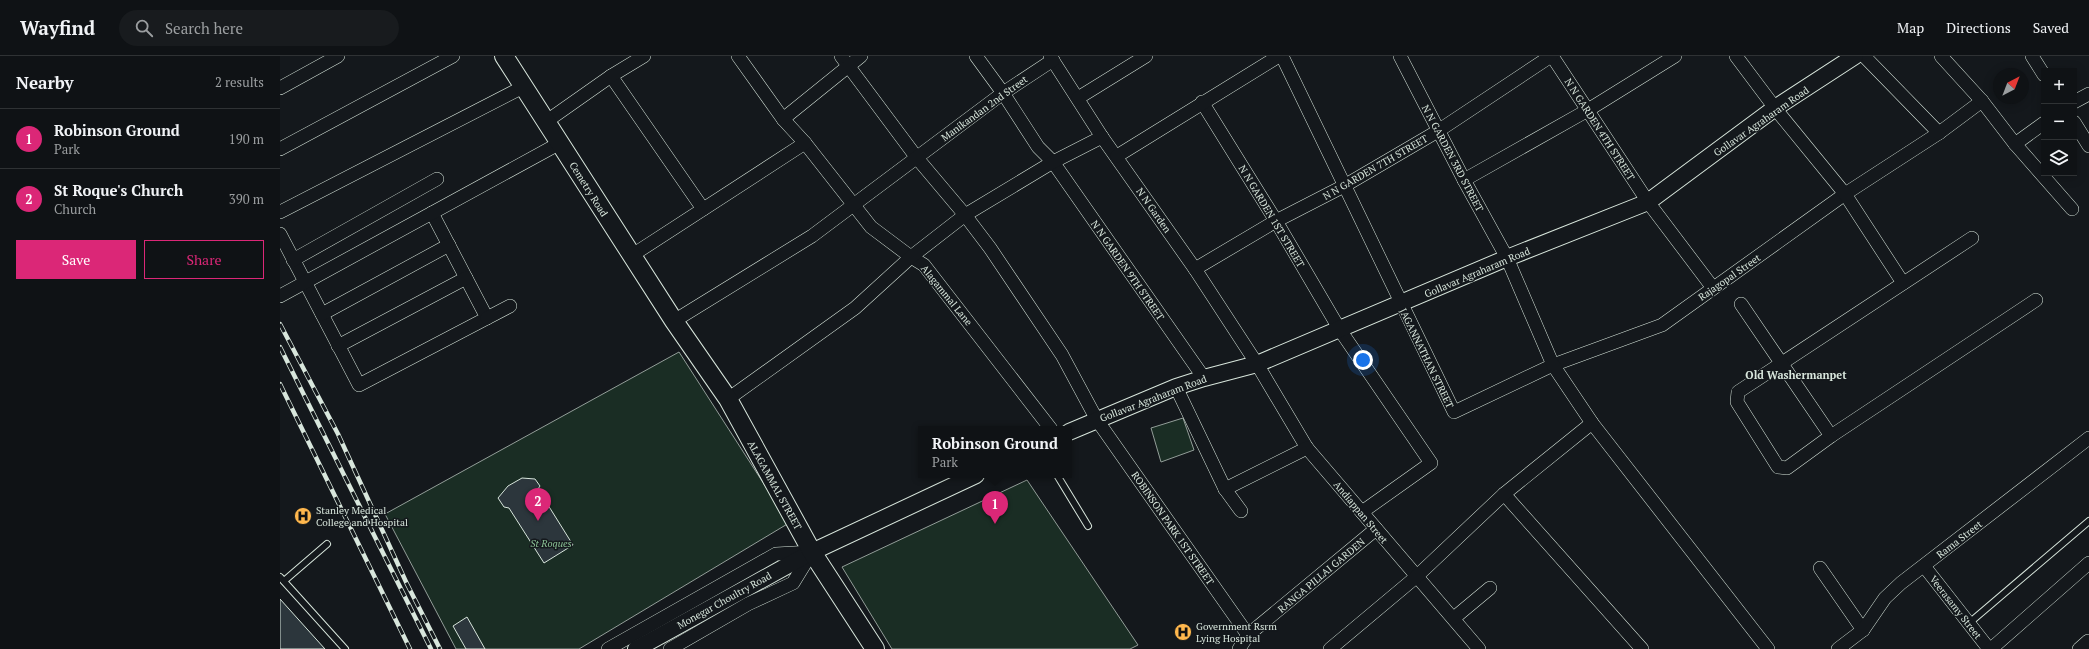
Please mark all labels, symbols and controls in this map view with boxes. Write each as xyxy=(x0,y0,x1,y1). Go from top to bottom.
search box xyxy=(119,10,399,46)
text: Wayfind xyxy=(20,15,95,40)
icon: search xyxy=(133,17,155,39)
text: Search here xyxy=(165,18,243,38)
text: Map xyxy=(1897,18,1924,37)
text: Directions xyxy=(1946,18,2011,37)
text: Saved xyxy=(2033,18,2069,37)
north arrow xyxy=(1993,68,2029,104)
map controls xyxy=(2041,68,2077,176)
button: + xyxy=(2041,68,2077,104)
text: Nearby xyxy=(16,71,74,94)
street label: Manikandan 2nd Street xyxy=(939,72,1030,144)
text: 2 results xyxy=(215,73,264,91)
street label: N N GARDEN 4TH STREET xyxy=(1562,76,1637,183)
street label: Gollavar Agraharam Road xyxy=(1711,83,1812,159)
street label: N N GARDEN 3RD STREET xyxy=(1419,103,1486,214)
button: − xyxy=(2041,104,2077,140)
text: Robinson Ground xyxy=(54,120,180,140)
text: 1 xyxy=(25,130,33,148)
text: 190 m xyxy=(229,130,264,148)
street label: N N GARDEN 7TH STREET xyxy=(1320,132,1430,203)
text: Park xyxy=(54,140,80,158)
button: layers xyxy=(2041,140,2077,176)
street label: Cemetry Road xyxy=(567,159,611,220)
street label: N N GARDEN 1ST STREET xyxy=(1236,163,1307,270)
text: St Roque's Church xyxy=(54,180,183,200)
street label: N N Garden xyxy=(1133,185,1174,235)
text: 2 xyxy=(25,190,33,208)
text: 390 m xyxy=(229,190,264,208)
text: Church xyxy=(54,200,96,218)
street label: N N GARDEN 9TH STREET xyxy=(1088,218,1167,323)
button: Save xyxy=(16,240,136,279)
button: Share xyxy=(144,240,264,279)
street label: Gollavar Agraharam Road xyxy=(1422,244,1532,301)
street label: Rajagopal Street xyxy=(1696,251,1763,304)
street label: Alagammal Lane xyxy=(918,262,975,328)
street label: JAGANNATHAN STREET xyxy=(1397,306,1456,410)
your location xyxy=(1353,350,1373,370)
district label: Old Washermanpet xyxy=(1745,368,1847,382)
street label: Gollavar Agraharam Road xyxy=(1098,372,1209,425)
popup xyxy=(918,426,1072,478)
text: Robinson Ground xyxy=(932,433,1058,453)
street label: ALAGAMMAL STREET xyxy=(745,438,805,532)
text: Park xyxy=(932,453,958,471)
street label: ROBINSON PARK 1ST STREET xyxy=(1128,469,1217,587)
street label: Andiappan Street xyxy=(1331,478,1391,547)
pin: 2 xyxy=(525,488,551,521)
pin: 1 xyxy=(982,491,1008,524)
place label: Stanley Medical College and Hospital xyxy=(316,504,408,529)
hospital icon: Stanley Medical College and Hospital xyxy=(293,506,313,526)
street label: Rama Street xyxy=(1934,517,1985,561)
street label: RANGA PILLAI GARDEN xyxy=(1275,535,1368,616)
park label: St Roques xyxy=(530,537,572,550)
street label: Monegar Choultry Road xyxy=(675,569,774,632)
street label: Veerasamy Street xyxy=(1927,573,1985,642)
place label: Government Rsrm Lying Hospital xyxy=(1196,620,1277,645)
hospital icon: Government Rsrm Lying Hospital xyxy=(1173,622,1193,642)

